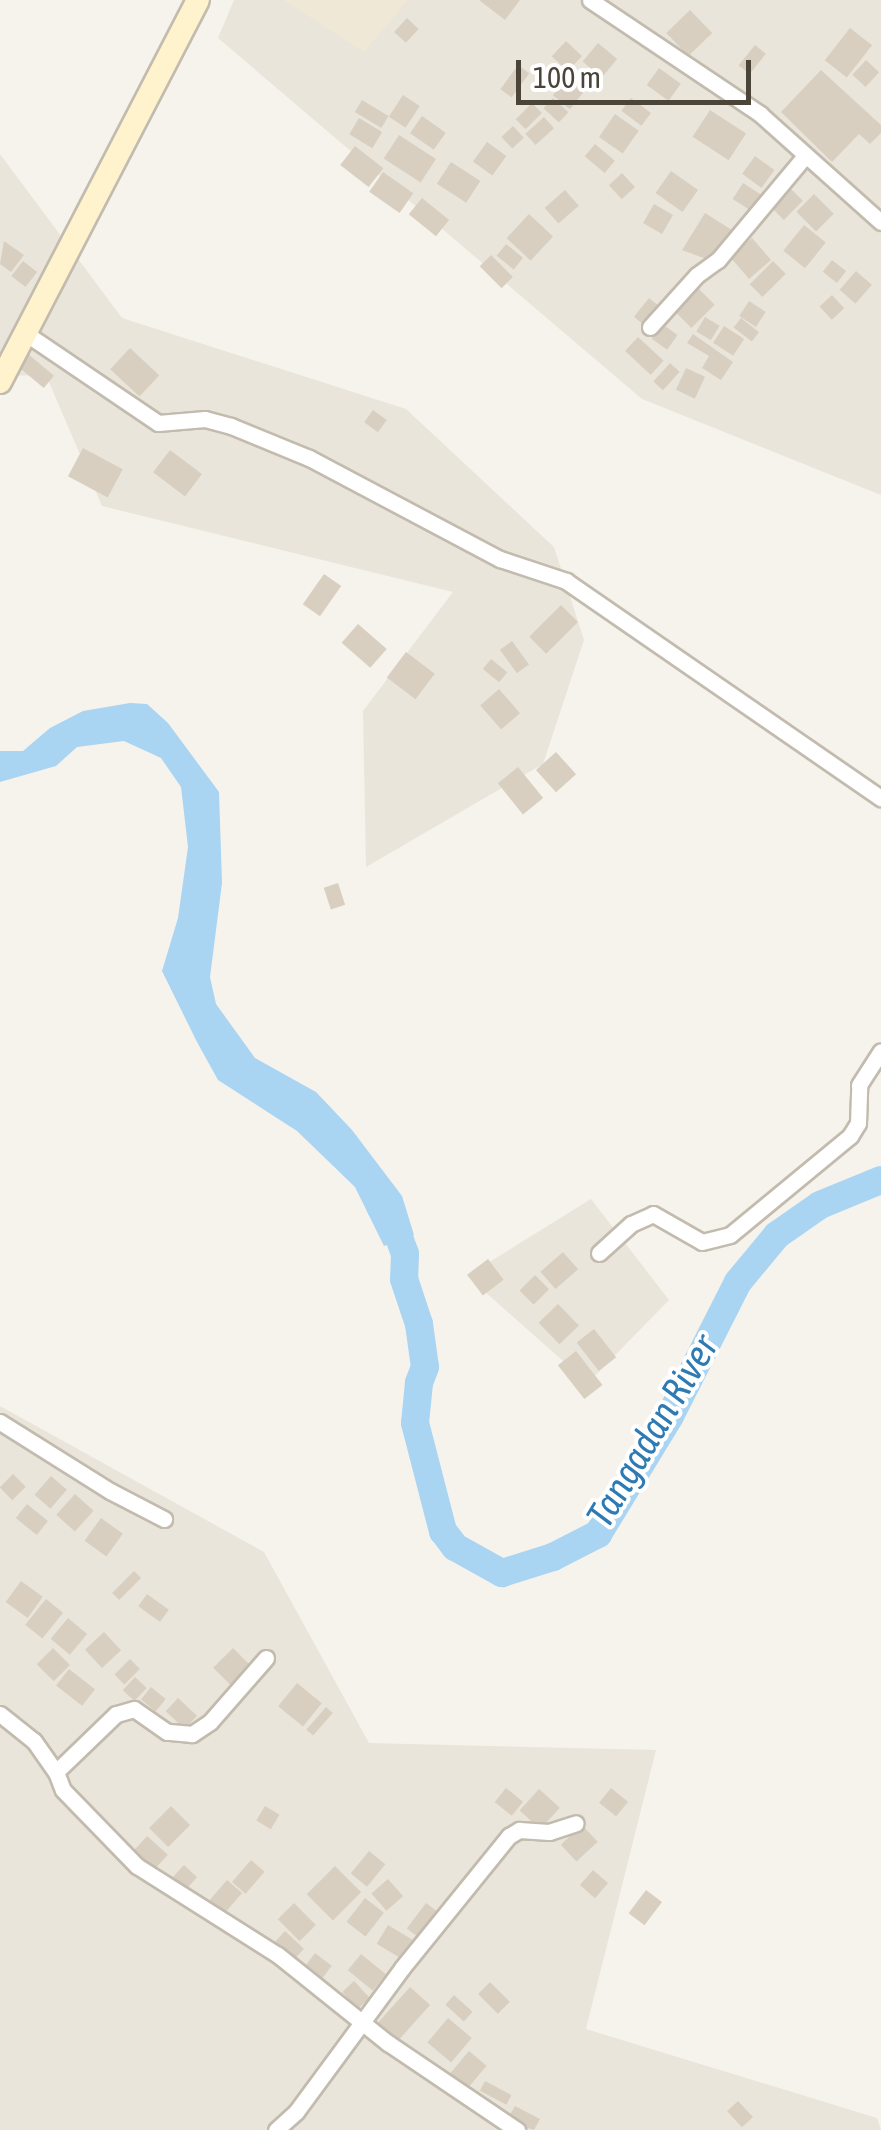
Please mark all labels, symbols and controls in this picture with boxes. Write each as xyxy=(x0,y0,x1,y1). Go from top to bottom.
scale bar xyxy=(521,40,756,102)
text: 100 m xyxy=(533,60,601,94)
water label: Tangadan River xyxy=(577,1327,727,1535)

